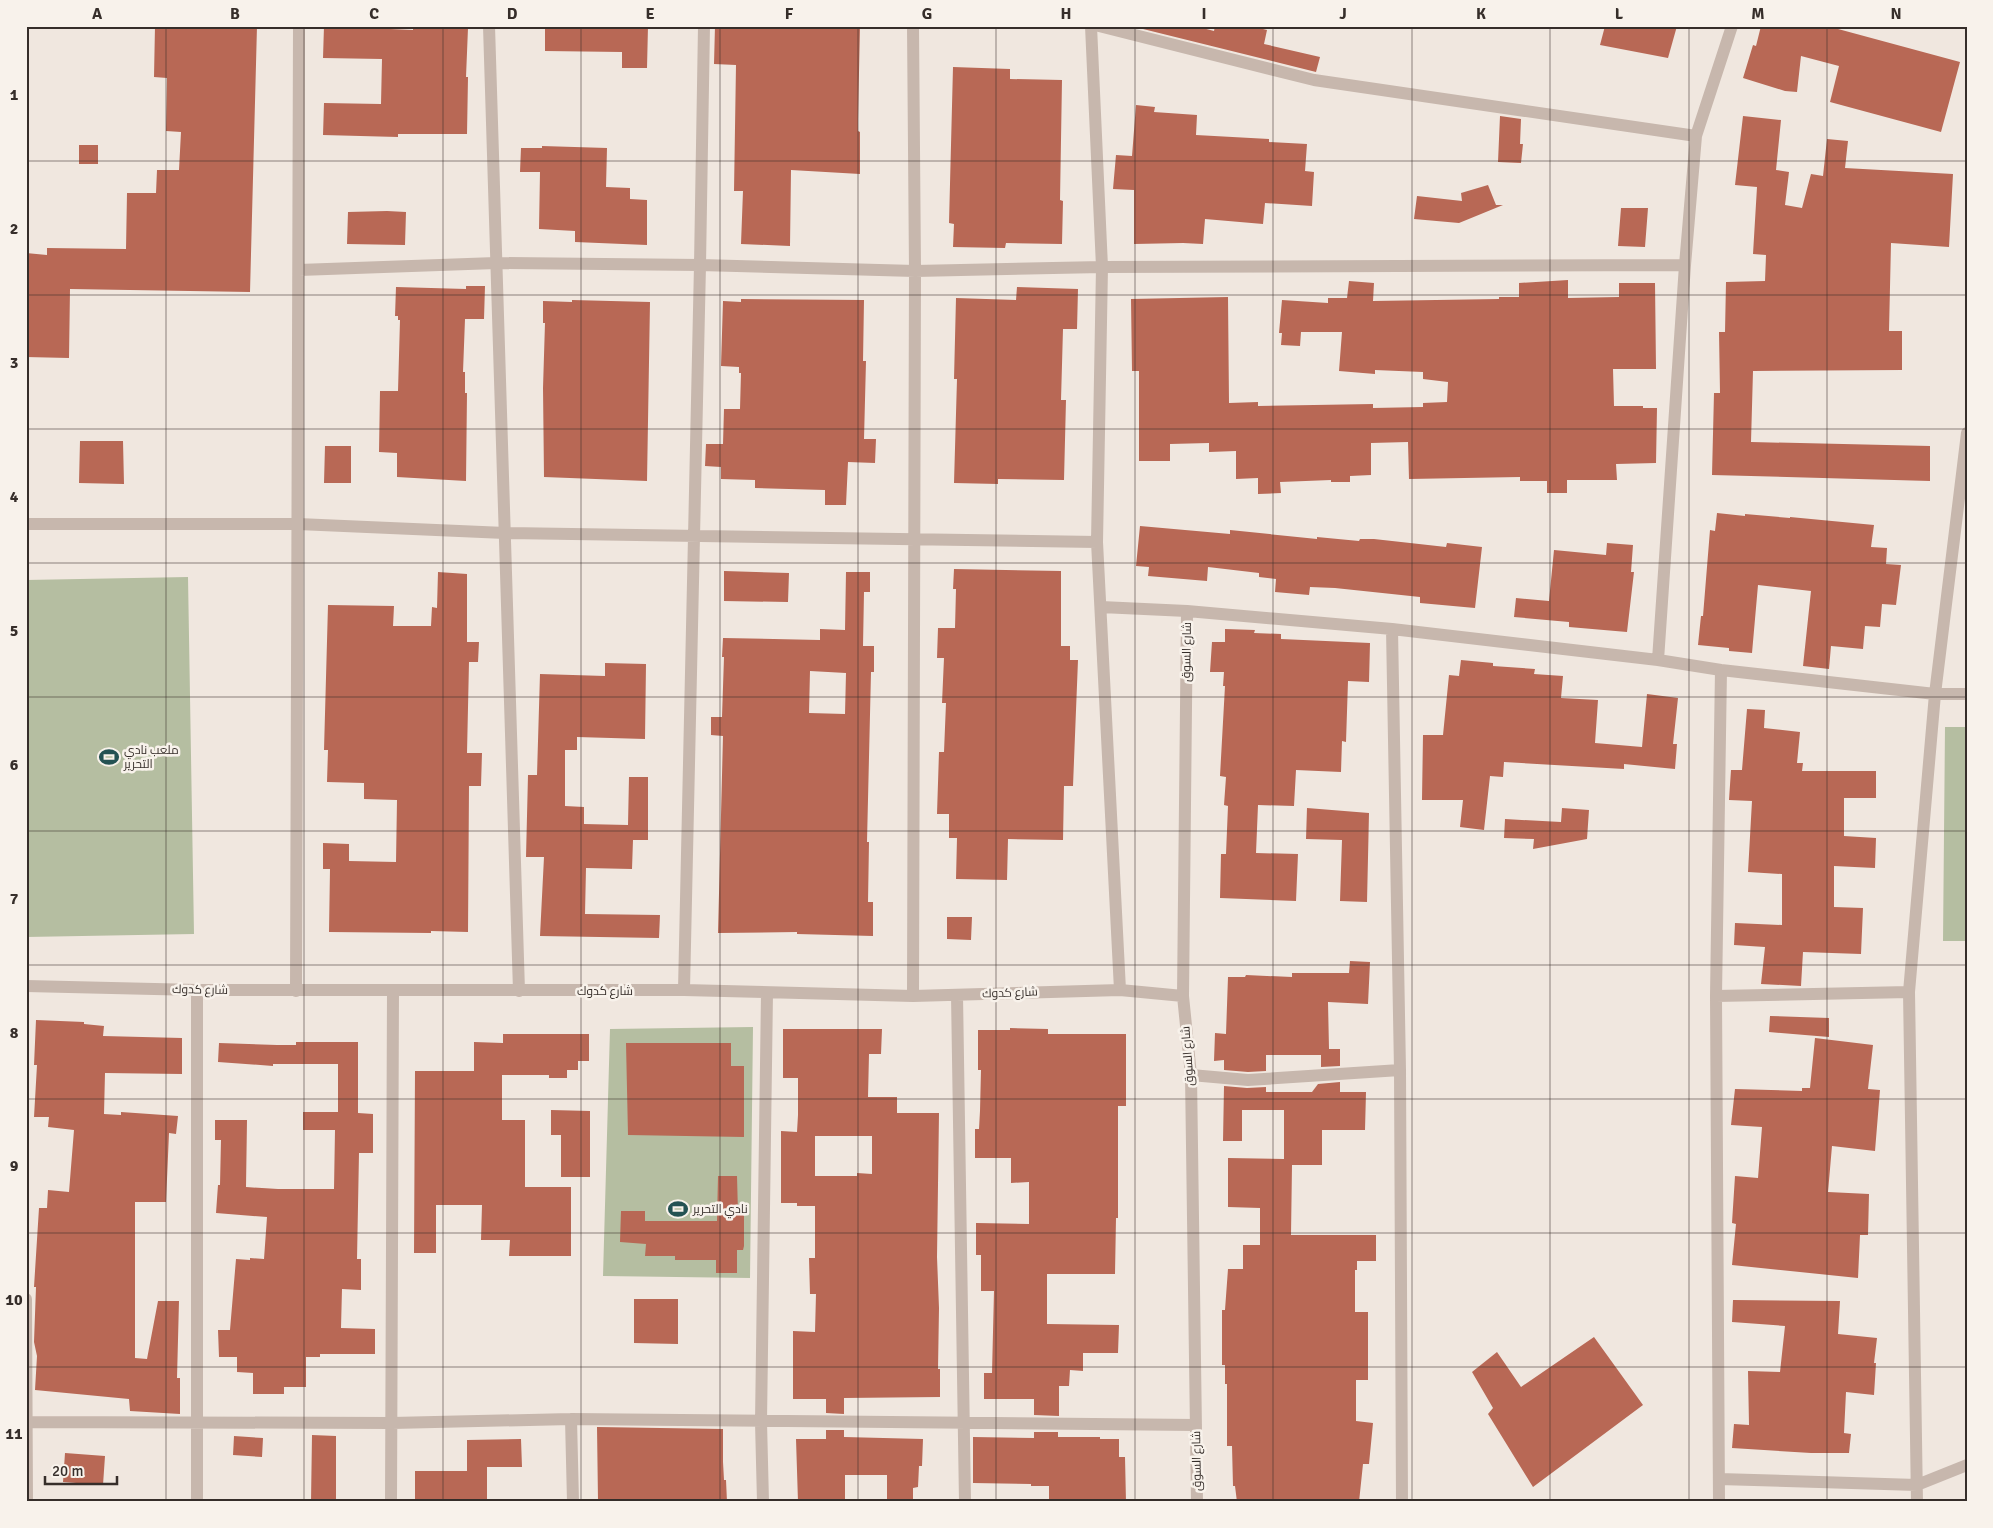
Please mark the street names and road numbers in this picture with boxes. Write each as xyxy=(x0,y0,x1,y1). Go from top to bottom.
street label: شارع السوق xyxy=(1179,622,1195,682)
street label: شارع كدوك xyxy=(172,982,228,998)
street label: شارع كدوك xyxy=(577,984,633,999)
street label: شارع كدوك xyxy=(982,985,1038,1001)
street label: شارع السوق xyxy=(1178,1025,1198,1086)
street label: شارع السوق xyxy=(1189,1431,1205,1491)

